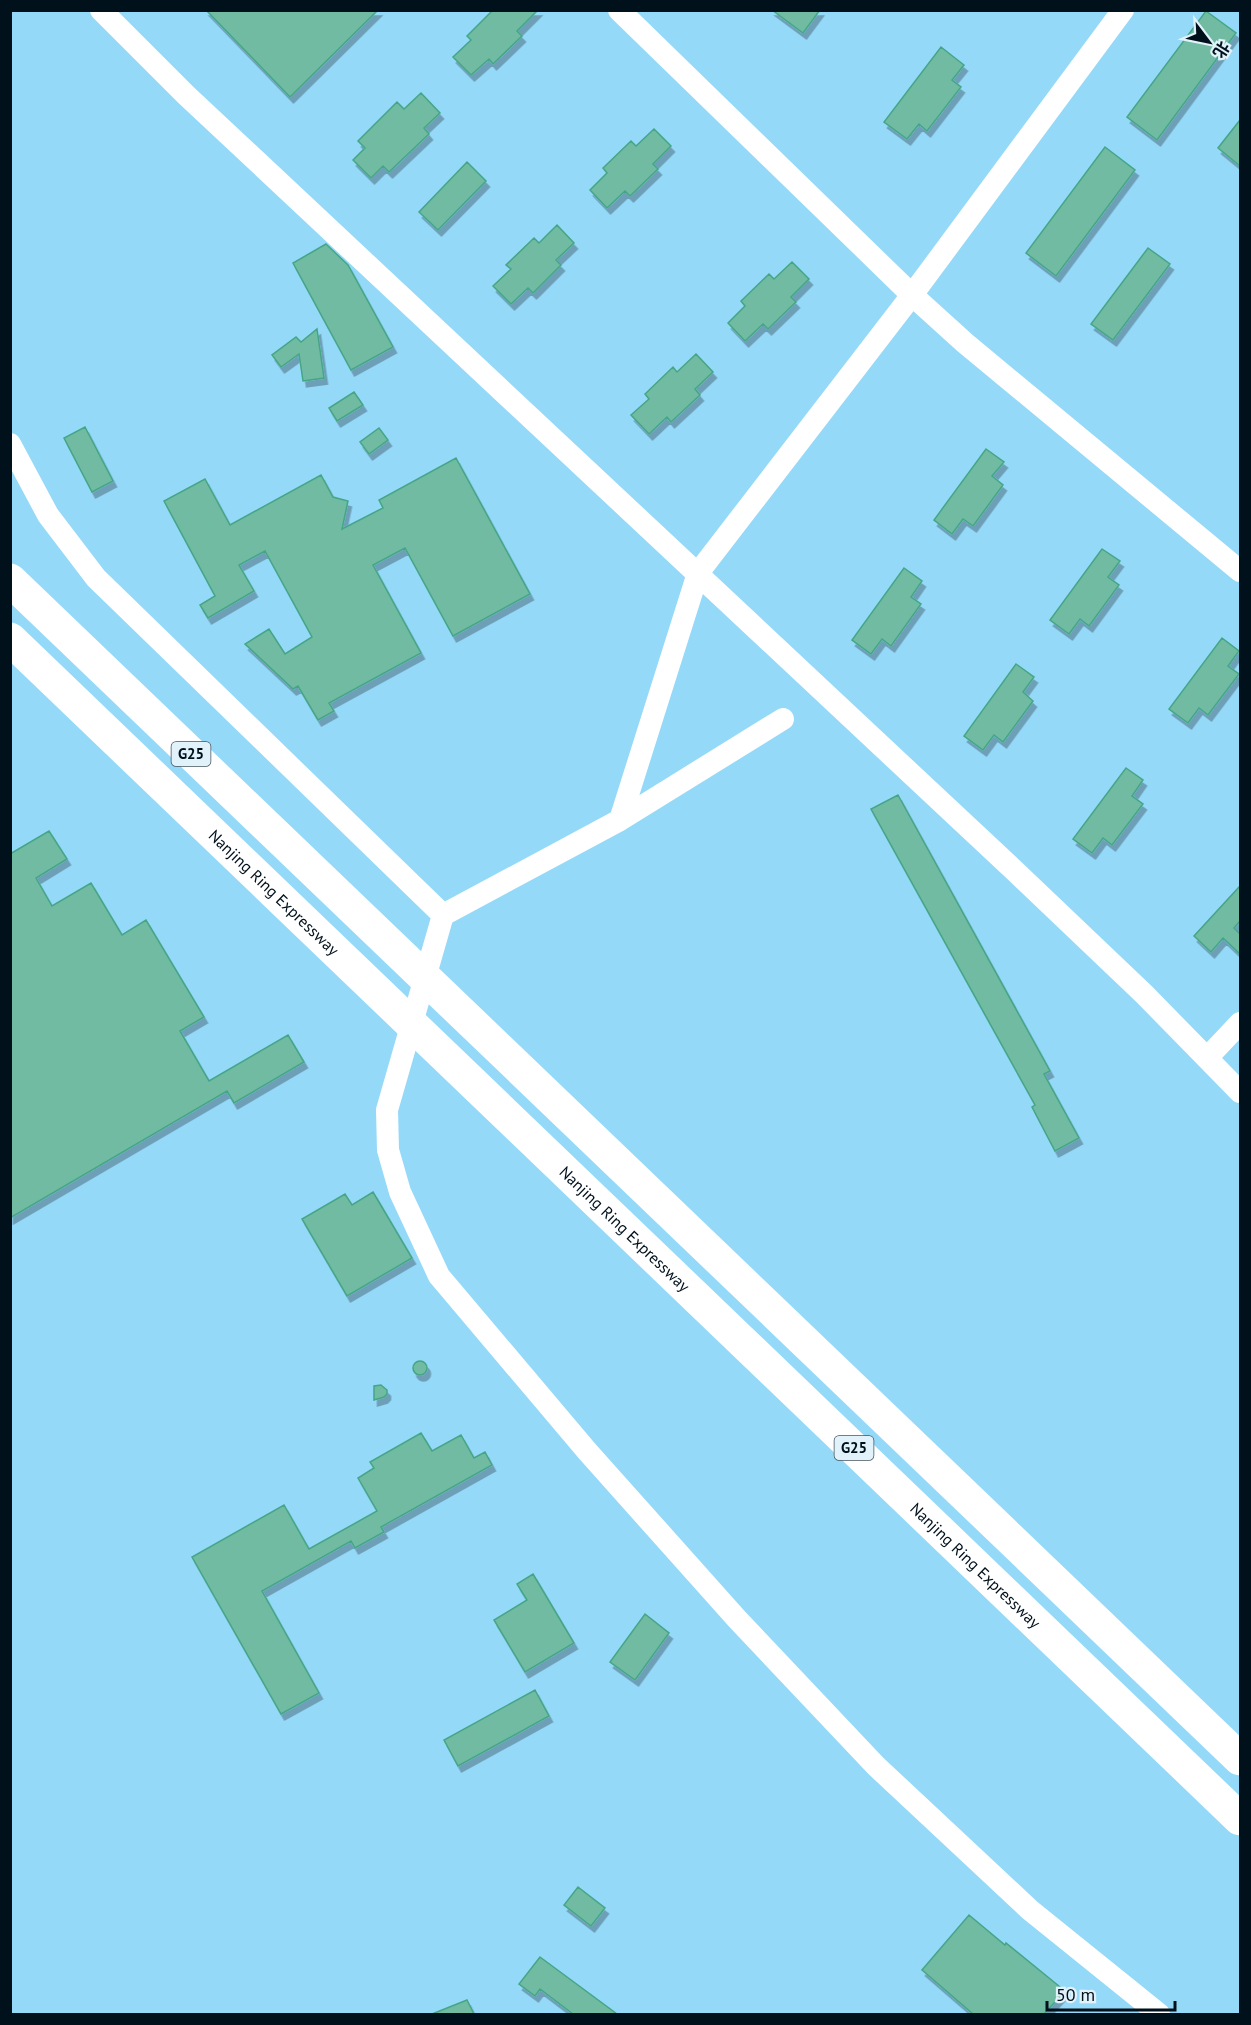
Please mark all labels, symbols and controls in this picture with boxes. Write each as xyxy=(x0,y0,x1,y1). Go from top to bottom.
north arrow xyxy=(1179,12,1239,72)
text: 北 xyxy=(1209,38,1234,62)
road number: G25 xyxy=(172,742,210,766)
street label: Nanjing Ring Expressway xyxy=(205,825,344,960)
street label: Nanjing Ring Expressway xyxy=(556,1162,695,1296)
road number: G25 xyxy=(834,1436,874,1460)
street label: Nanjing Ring Expressway xyxy=(906,1498,1045,1633)
scale bar xyxy=(1047,1974,1174,2012)
text: 50 m xyxy=(1056,1983,1095,2006)

